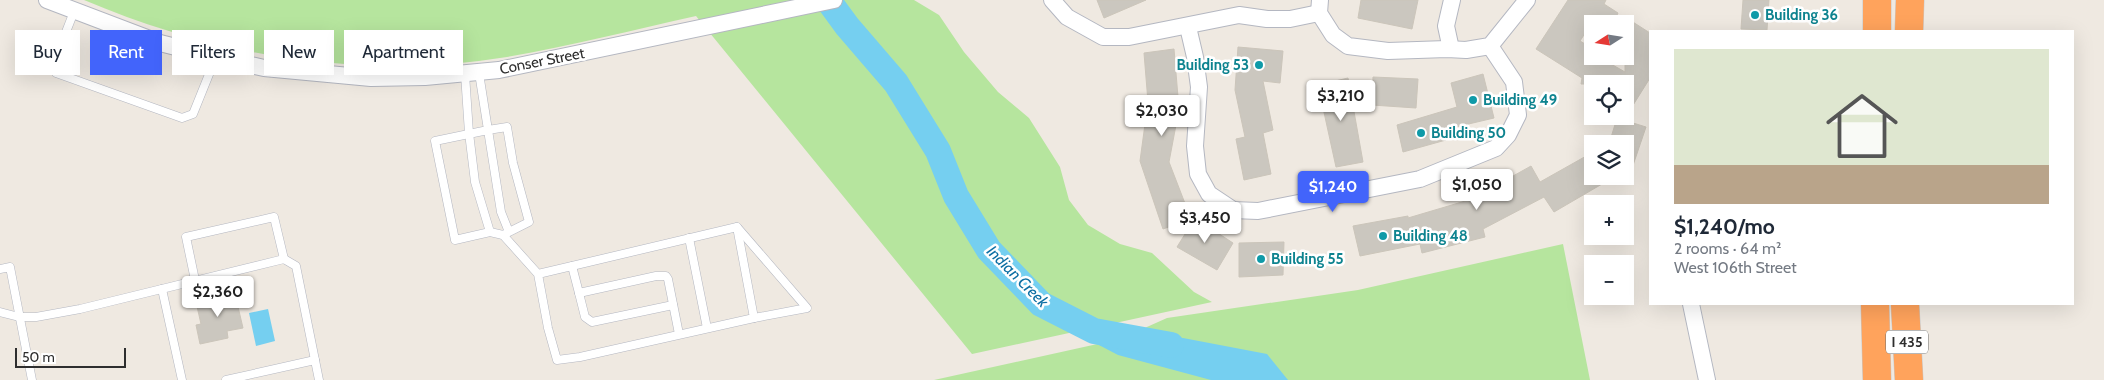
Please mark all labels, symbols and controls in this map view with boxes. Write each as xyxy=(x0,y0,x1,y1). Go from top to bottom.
place label: Building 36 xyxy=(1765,6,1838,24)
marker: Building 36 xyxy=(1749,9,1761,21)
north arrow xyxy=(1584,15,1634,65)
map controls xyxy=(1584,15,1634,305)
chip: Buy xyxy=(15,30,80,75)
chip: Rent xyxy=(90,30,162,75)
chip: Filters xyxy=(172,30,254,75)
chip: New xyxy=(264,30,334,75)
chip: Apartment xyxy=(344,30,463,75)
street label: Conser Street xyxy=(498,44,586,78)
place label: Building 53 xyxy=(1176,56,1249,74)
marker: Building 53 xyxy=(1253,59,1265,71)
button: locate xyxy=(1584,75,1634,125)
pin: $3,210 xyxy=(1300,80,1382,122)
icon: home xyxy=(1817,81,1907,171)
text: $3,210 xyxy=(1317,86,1365,105)
place label: Building 49 xyxy=(1483,91,1557,109)
pin: $2,030 xyxy=(1121,94,1203,137)
marker: Building 49 xyxy=(1467,94,1479,106)
text: $2,030 xyxy=(1136,101,1188,120)
place label: Building 50 xyxy=(1431,124,1506,142)
marker: Building 50 xyxy=(1415,127,1427,139)
button: layers xyxy=(1584,135,1634,185)
pin: $1,050 xyxy=(1436,168,1518,211)
pin: $1,240 xyxy=(1292,170,1374,213)
text: $1,050 xyxy=(1452,175,1502,194)
text: $1,240 xyxy=(1309,177,1357,196)
button: + xyxy=(1584,195,1634,245)
pin: $3,450 xyxy=(1164,202,1246,244)
text: $3,450 xyxy=(1179,208,1231,227)
text: $1,240/mo xyxy=(1674,214,1775,239)
place label: Building 48 xyxy=(1393,227,1468,245)
marker: Building 48 xyxy=(1377,230,1389,242)
text: 2 rooms · 64 m² xyxy=(1674,239,1781,258)
water label: Indian Creek xyxy=(983,242,1053,312)
place label: Building 55 xyxy=(1271,250,1344,268)
marker: Building 55 xyxy=(1255,253,1267,265)
button: − xyxy=(1584,255,1634,305)
text: West 106th Street xyxy=(1674,258,1797,277)
pin: $2,360 xyxy=(177,276,259,318)
text: $2,360 xyxy=(193,282,243,301)
road number: I 435 xyxy=(1886,331,1928,354)
scale bar xyxy=(15,345,126,368)
text: 50 m xyxy=(22,348,55,366)

